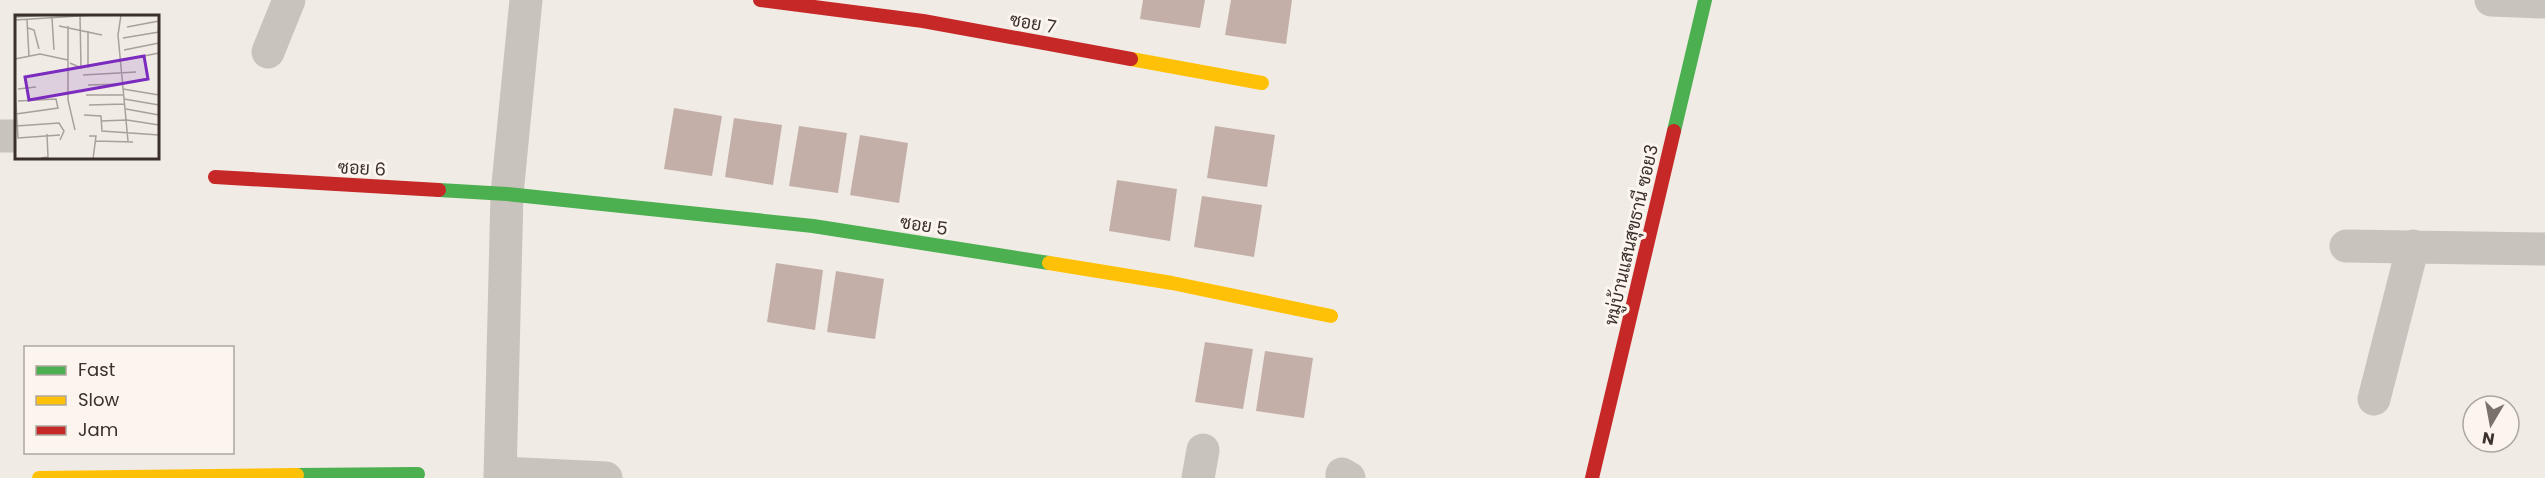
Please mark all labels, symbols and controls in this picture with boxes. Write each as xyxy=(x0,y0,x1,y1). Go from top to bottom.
street label: ซอย 7 xyxy=(1008,7,1058,39)
inset map xyxy=(15,15,159,159)
street label: หมู่บ้านแสนสุขธานี ซอย3 xyxy=(1598,142,1665,328)
street label: ซอย 6 xyxy=(337,154,387,182)
street label: ซอย 5 xyxy=(898,209,950,241)
legend xyxy=(24,346,234,454)
text: Fast xyxy=(78,357,115,382)
text: Slow xyxy=(78,387,120,412)
north arrow xyxy=(2461,394,2521,454)
text: Jam xyxy=(78,417,118,442)
text: N xyxy=(2481,426,2496,451)

